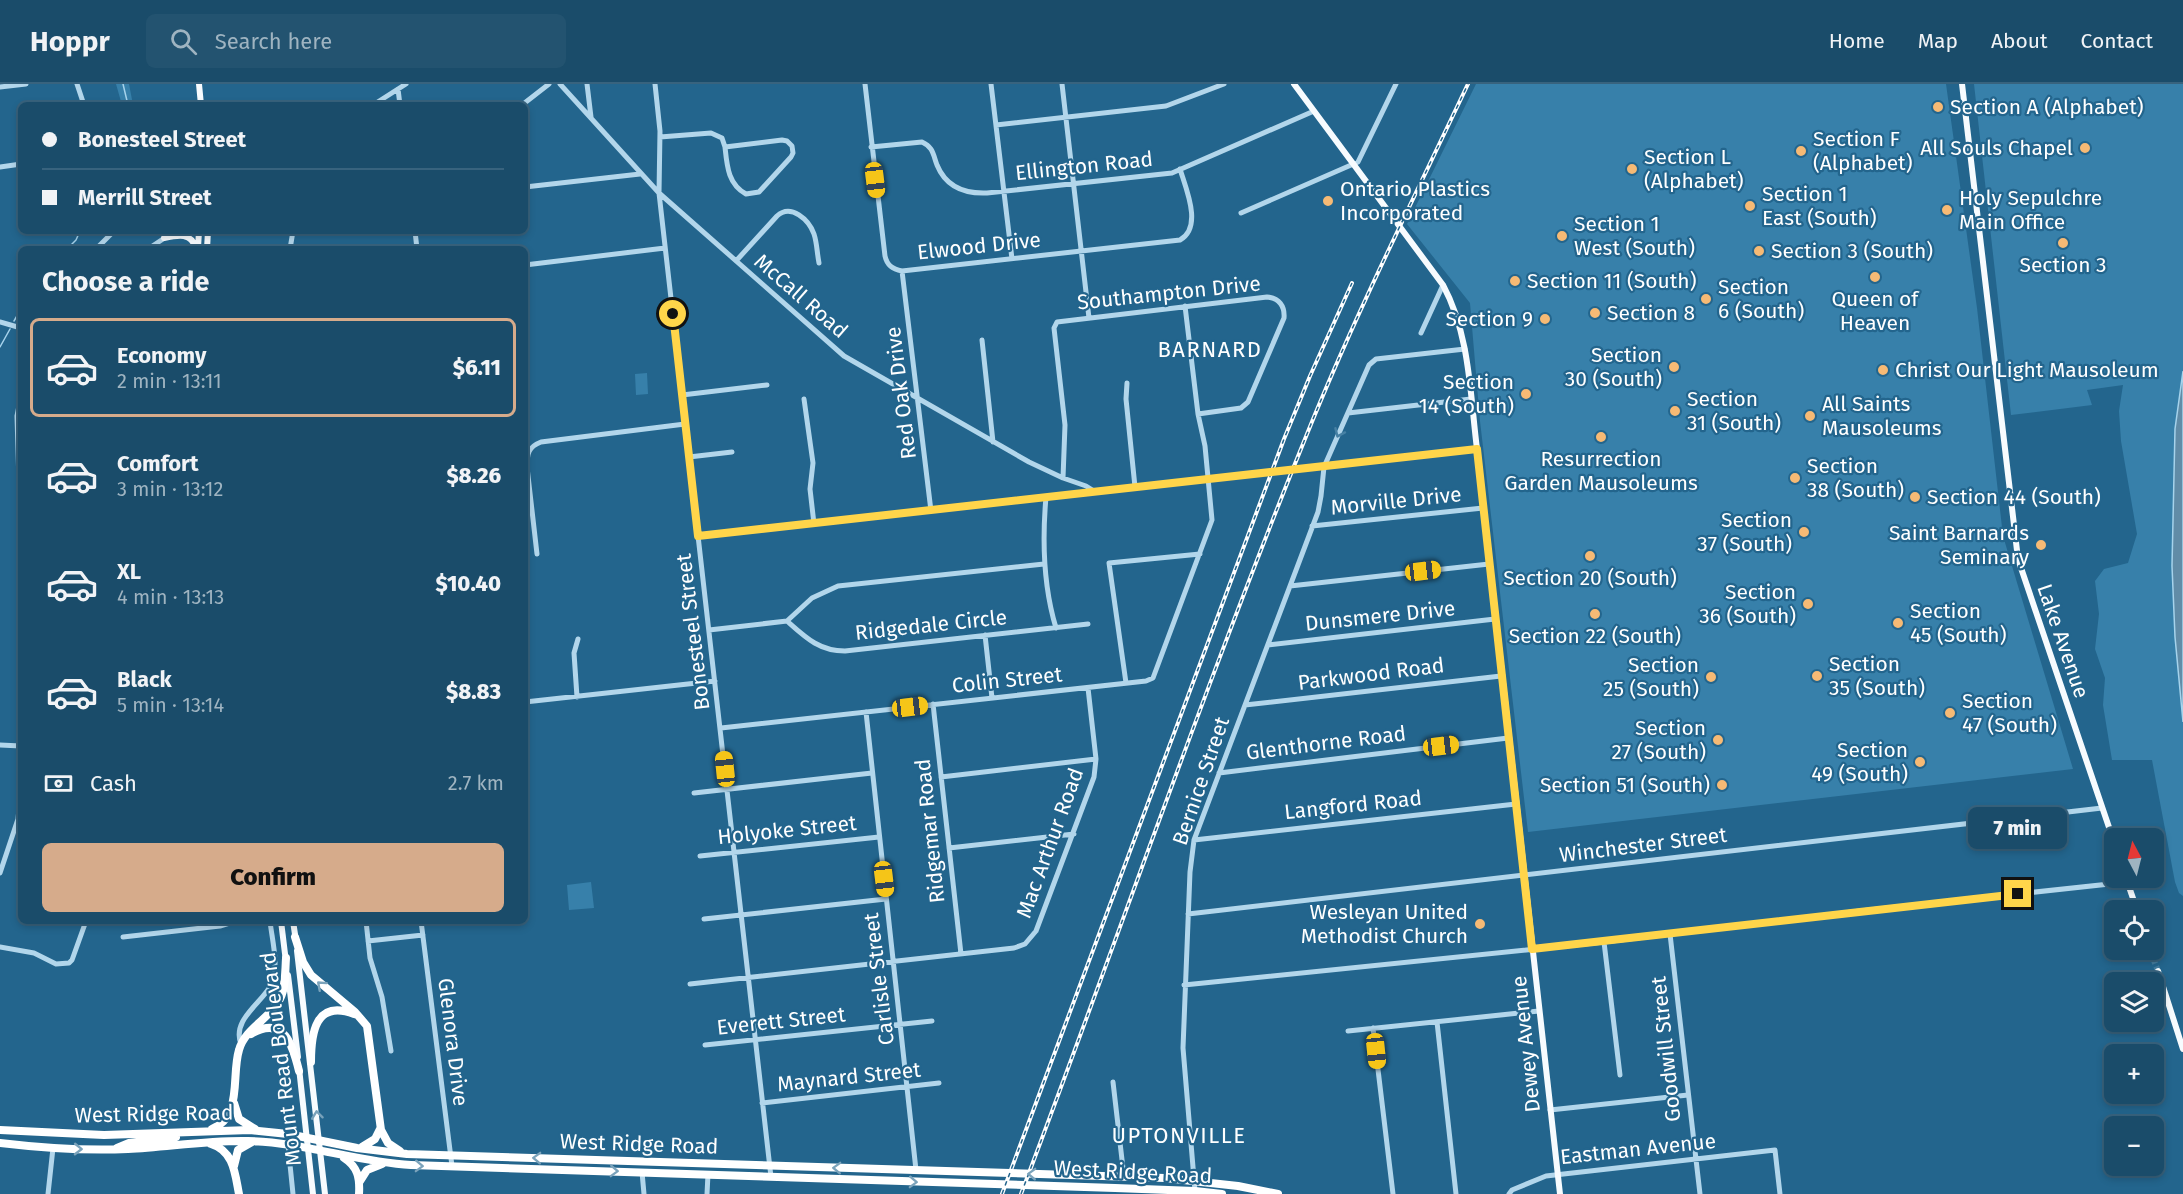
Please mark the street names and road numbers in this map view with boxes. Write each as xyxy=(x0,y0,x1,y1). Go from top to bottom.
street label: Ellington Road xyxy=(1014,146,1154,186)
street label: Elwood Drive xyxy=(916,227,1042,265)
street label: McCall Road xyxy=(749,248,853,344)
street label: Southampton Drive xyxy=(1076,270,1262,316)
street label: Red Oak Drive xyxy=(880,325,922,461)
street label: Morville Drive xyxy=(1329,481,1463,521)
street label: Bonesteel Street xyxy=(670,552,715,712)
street label: Lake Avenue xyxy=(2031,581,2095,701)
street label: Dunsmere Drive xyxy=(1304,595,1456,637)
street label: Ridgedale Circle xyxy=(854,604,1008,646)
street label: Parkwood Road xyxy=(1296,652,1446,696)
street label: Colin Street xyxy=(951,661,1064,699)
street label: Bernice Street xyxy=(1167,713,1235,849)
street label: Glenthorne Road xyxy=(1244,720,1408,766)
street label: Ridgemar Road xyxy=(910,758,950,904)
street label: Mac Arthur Road xyxy=(1011,764,1089,922)
street label: Langford Road xyxy=(1283,785,1423,825)
street label: Holyoke Street xyxy=(716,810,858,850)
street label: Winchester Street xyxy=(1558,822,1729,868)
street label: Carlisle Street xyxy=(858,911,900,1047)
street label: Mount Read Boulevard xyxy=(255,950,307,1168)
street label: Dewey Avenue xyxy=(1506,975,1546,1113)
street label: Goodwill Street xyxy=(1645,975,1687,1123)
street label: Glenora Drive xyxy=(432,976,474,1108)
street label: Everett Street xyxy=(715,1001,847,1041)
street label: Maynard Street xyxy=(776,1056,922,1097)
street label: West Ridge Road xyxy=(74,1100,234,1128)
street label: West Ridge Road xyxy=(559,1128,719,1160)
street label: Eastman Avenue xyxy=(1559,1128,1717,1170)
street label: West Ridge Road xyxy=(1053,1155,1213,1189)

